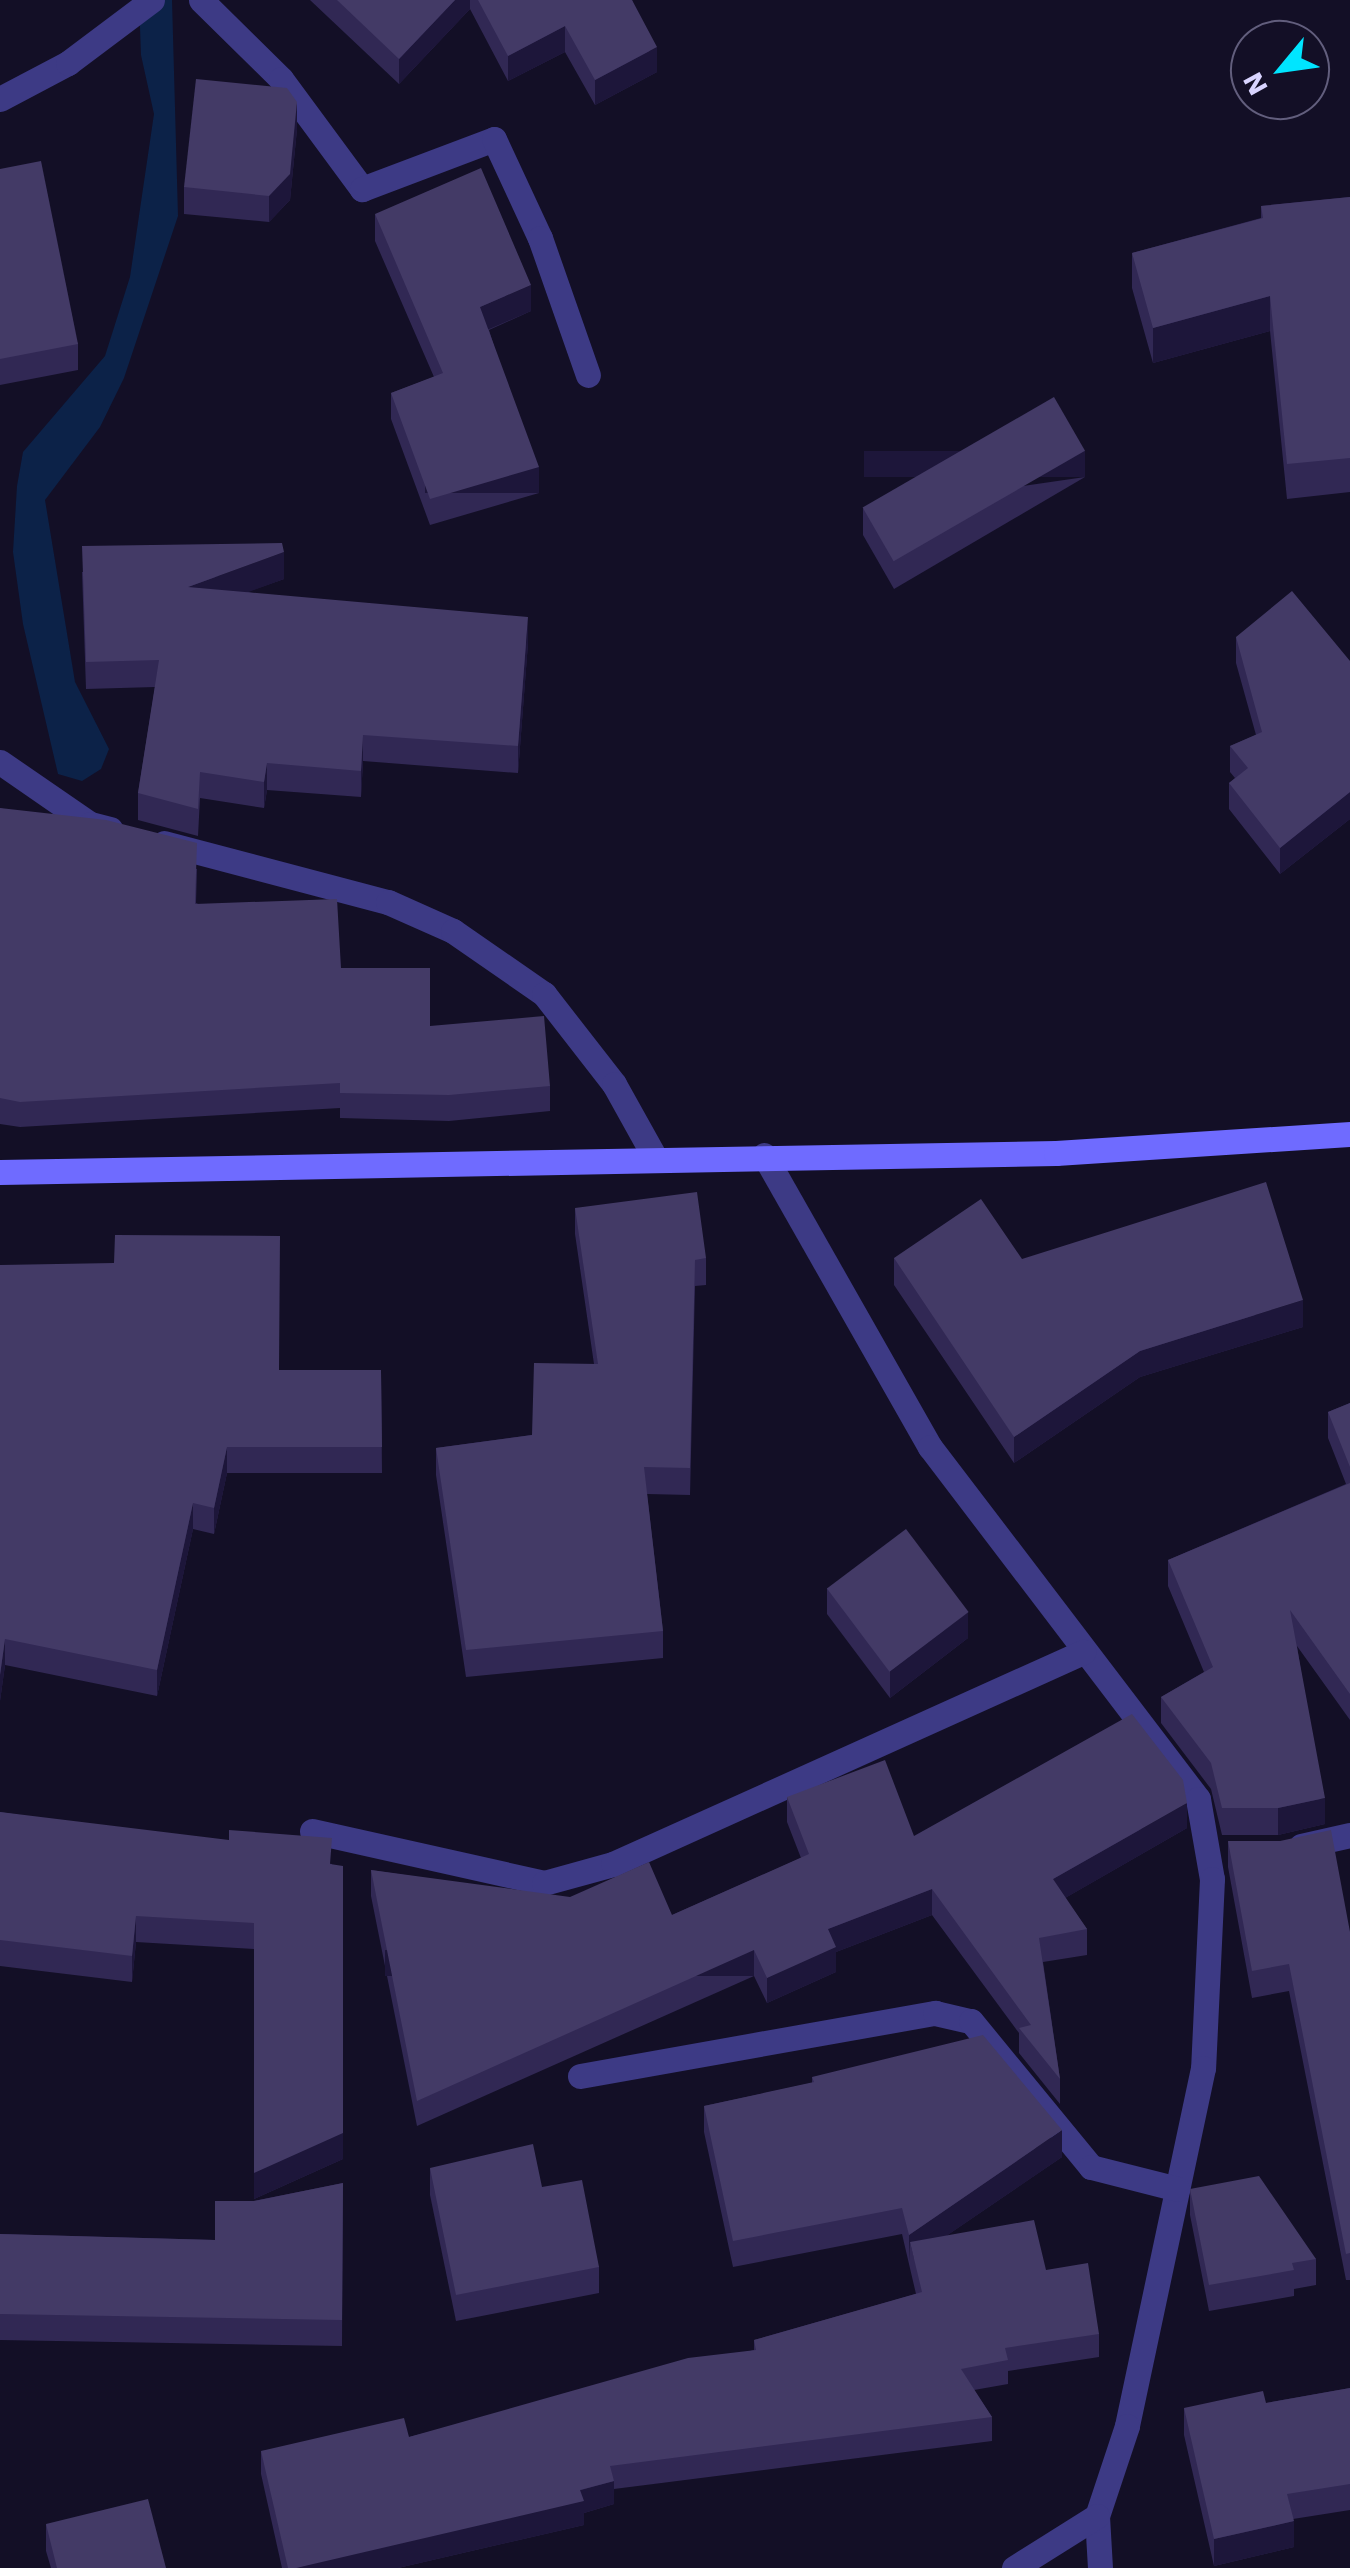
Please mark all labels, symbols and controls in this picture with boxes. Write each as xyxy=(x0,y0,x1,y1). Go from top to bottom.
north arrow xyxy=(1230,20,1330,120)
text: N xyxy=(1236,67,1275,101)

